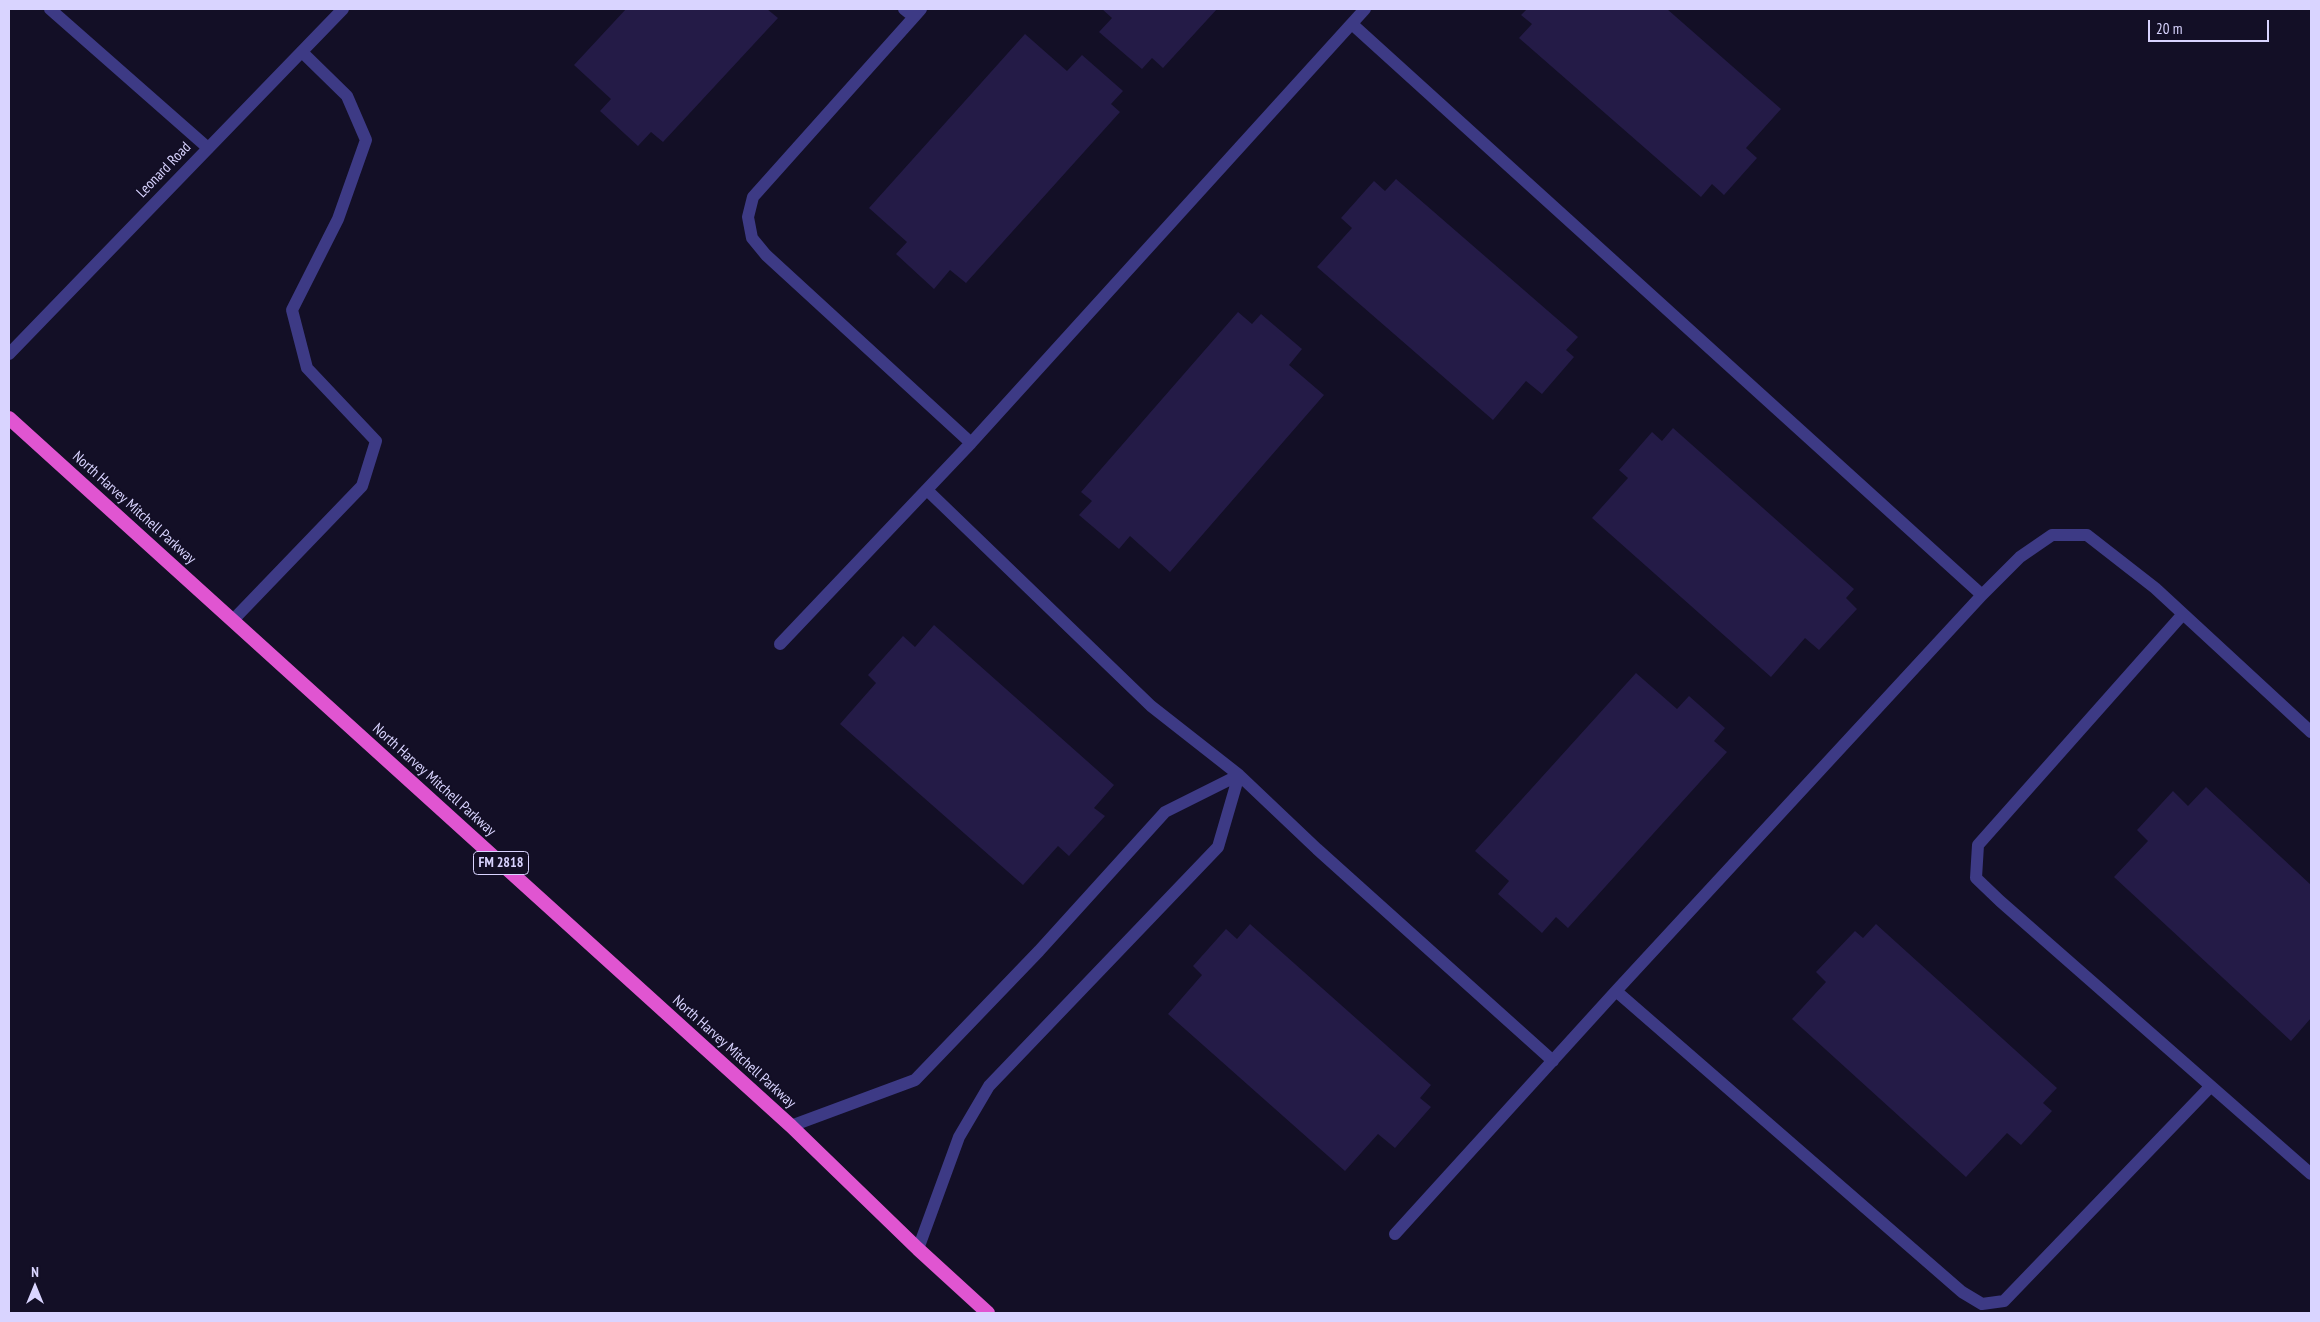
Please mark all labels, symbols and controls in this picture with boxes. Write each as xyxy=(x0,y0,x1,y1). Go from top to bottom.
scale bar xyxy=(2150,10,2271,42)
text: 20 m xyxy=(2156,19,2182,38)
street label: Leonard Road xyxy=(133,139,195,201)
street label: North Harvey Mitchell Parkway xyxy=(69,448,199,568)
street label: North Harvey Mitchell Parkway xyxy=(369,720,499,840)
road number: FM 2818 xyxy=(474,851,528,874)
street label: North Harvey Mitchell Parkway xyxy=(669,992,799,1112)
north arrow xyxy=(10,1262,60,1312)
text: N xyxy=(31,1263,39,1281)

